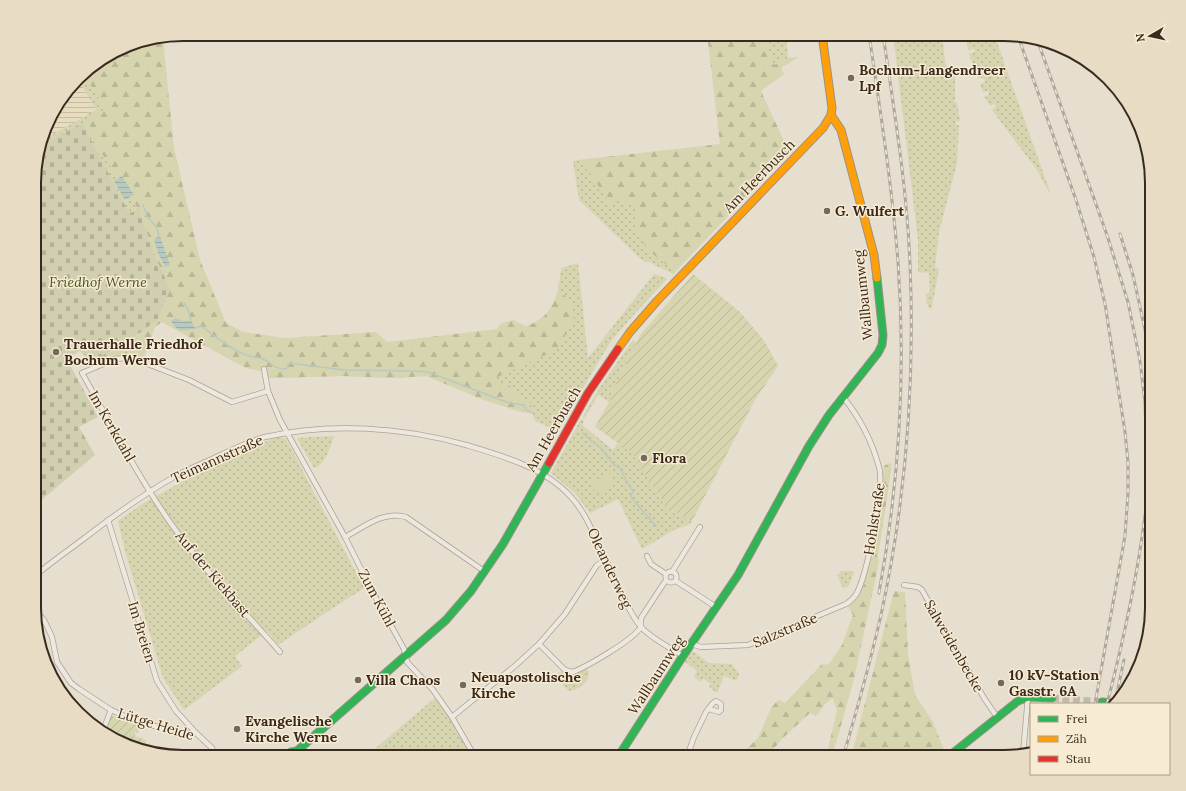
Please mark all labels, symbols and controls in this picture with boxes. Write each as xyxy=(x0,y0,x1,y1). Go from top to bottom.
north arrow xyxy=(1130,16,1170,56)
text: N xyxy=(1132,32,1148,43)
place label: Bochum-Langendreer Lpf xyxy=(859,61,1006,95)
marker: Bochum-Langendreer Lpf xyxy=(846,73,856,83)
street label: Am Heerbusch xyxy=(719,135,799,217)
place label: G. Wulfert xyxy=(835,202,904,220)
marker: G. Wulfert xyxy=(822,206,832,216)
street label: Wallbaumweg xyxy=(849,249,877,341)
park label: Friedhof Werne xyxy=(49,273,147,291)
place label: Trauerhalle Friedhof Bochum Werne xyxy=(64,335,203,369)
marker: Trauerhalle Friedhof Bochum Werne xyxy=(51,347,61,357)
street label: Am Heerbusch xyxy=(521,383,585,476)
street label: Im Kerkdahl xyxy=(84,387,140,465)
street label: Teimannstraße xyxy=(168,431,266,487)
place label: Flora xyxy=(652,449,687,467)
marker: Flora xyxy=(639,453,649,463)
street label: Hohlstraße xyxy=(859,481,889,557)
street label: Oleanderweg xyxy=(584,525,637,611)
street label: Auf der Kiekbast xyxy=(171,526,255,621)
street label: Zum Kühl xyxy=(354,566,400,630)
street label: Salweidenbecke xyxy=(920,596,988,696)
street label: Im Breien xyxy=(124,599,160,665)
street label: Salzstraße xyxy=(750,608,820,652)
street label: Wallbaumweg xyxy=(624,632,688,718)
place label: 10 kV-Station Gasstr. 6A xyxy=(1009,666,1099,700)
place label: Neuapostolische Kirche xyxy=(471,668,581,702)
place label: Villa Chaos xyxy=(366,671,440,689)
marker: Villa Chaos xyxy=(353,675,363,685)
marker: 10 kV-Station Gasstr. 6A xyxy=(996,678,1006,688)
marker: Neuapostolische Kirche xyxy=(458,680,468,690)
legend xyxy=(1030,703,1170,775)
street label: Lütge Heide xyxy=(116,704,197,744)
text: Frei xyxy=(1066,711,1087,726)
place label: Evangelische Kirche Werne xyxy=(245,712,338,746)
marker: Evangelische Kirche Werne xyxy=(232,724,242,734)
text: Zäh xyxy=(1066,731,1087,746)
text: Stau xyxy=(1066,751,1091,766)

